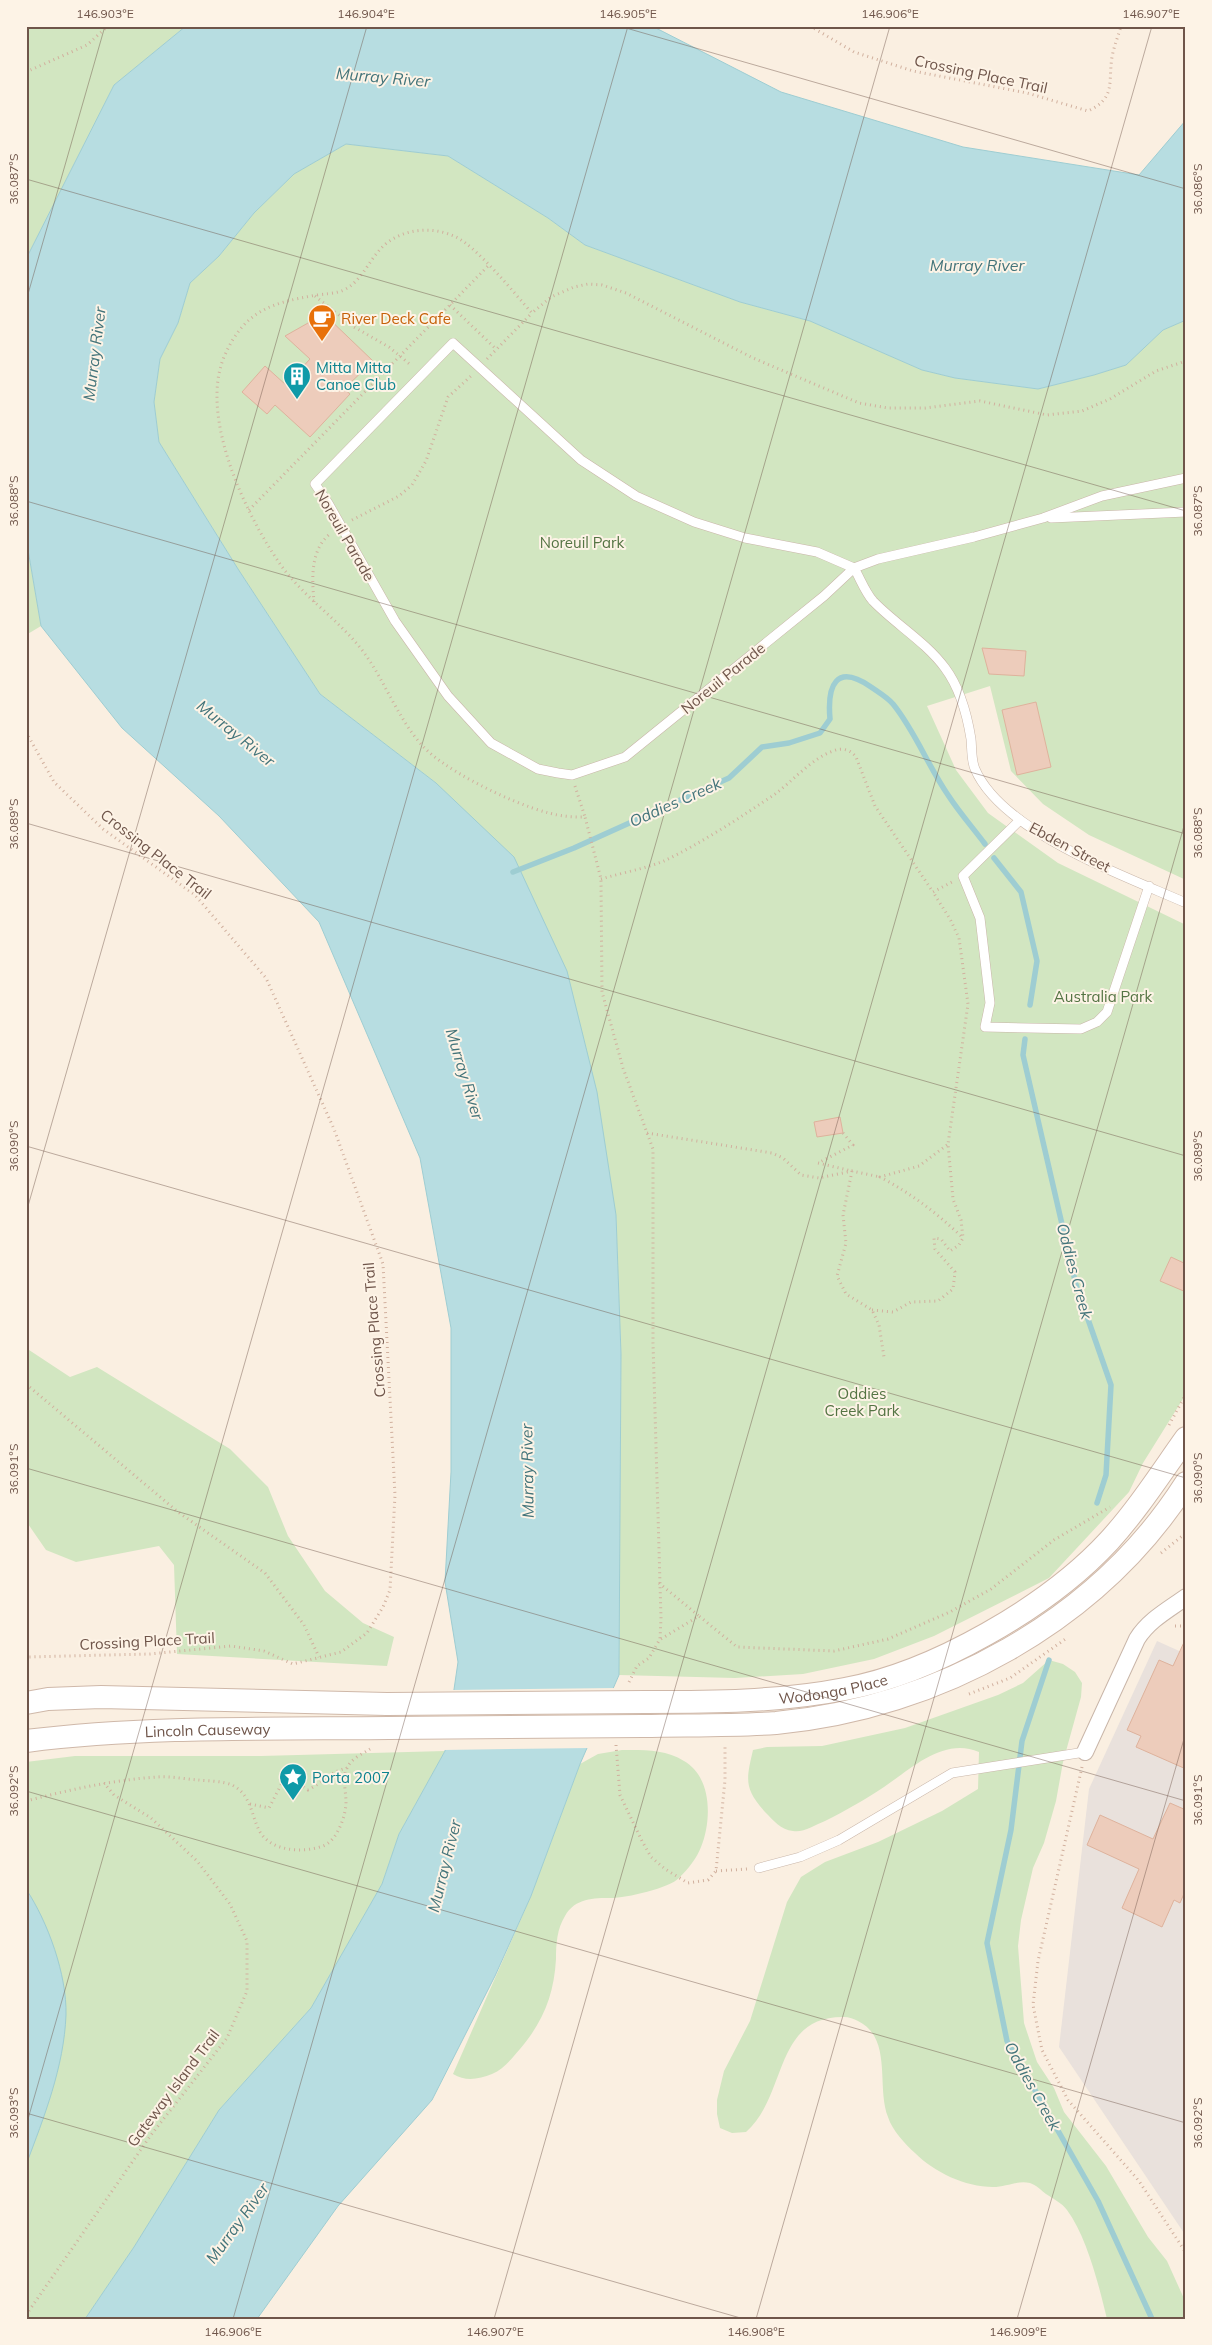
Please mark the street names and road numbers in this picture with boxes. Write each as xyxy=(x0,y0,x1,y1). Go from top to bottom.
street label: Crossing Place Trail xyxy=(913,51,1049,97)
street label: Noreuil Parade xyxy=(311,486,379,584)
street label: Noreuil Parade xyxy=(677,638,769,718)
street label: Crossing Place Trail xyxy=(97,805,215,903)
street label: Ebden Street xyxy=(1026,818,1114,876)
street label: Crossing Place Trail xyxy=(359,1262,389,1398)
street label: Crossing Place Trail xyxy=(79,1628,215,1654)
street label: Wodonga Place xyxy=(778,1669,890,1708)
street label: Lincoln Causeway xyxy=(144,1719,271,1741)
street label: Gateway Island Trail xyxy=(123,2026,223,2150)

